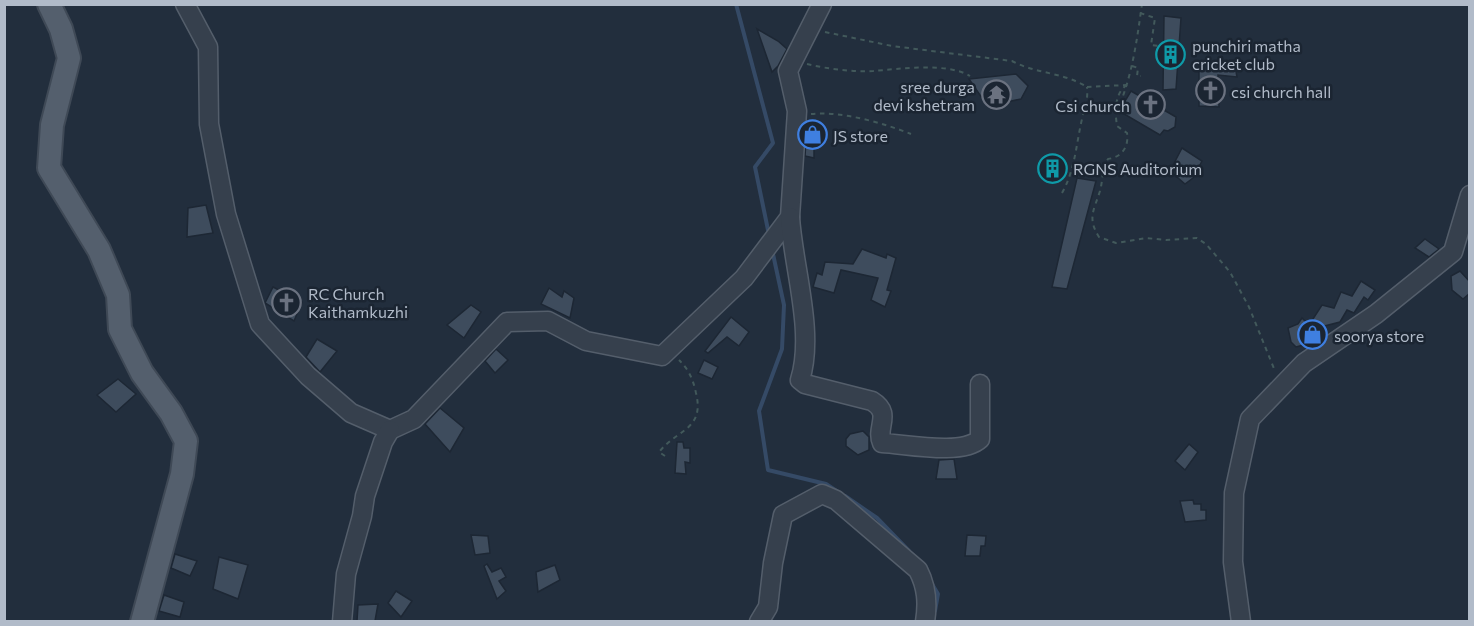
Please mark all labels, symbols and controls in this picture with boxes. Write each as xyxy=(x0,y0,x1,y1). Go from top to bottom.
place label: punchiri matha cricket club xyxy=(1192,36,1301,73)
building icon: punchiri matha cricket club xyxy=(1155,38,1187,70)
church icon: csi church hall xyxy=(1194,75,1226,107)
place label: sree durga devi kshetram xyxy=(874,77,975,114)
temple icon: sree durga devi kshetram xyxy=(980,79,1012,111)
place label: csi church hall xyxy=(1231,82,1331,101)
church icon: Csi church xyxy=(1135,89,1167,121)
place label: Csi church xyxy=(1055,96,1130,115)
shop icon: JS store xyxy=(796,119,828,151)
place label: JS store xyxy=(833,126,888,145)
building icon: RGNS Auditorium xyxy=(1036,152,1068,184)
place label: RGNS Auditorium xyxy=(1073,159,1202,178)
place label: RC Church Kaithamkuzhi xyxy=(308,284,408,321)
church icon: RC Church Kaithamkuzhi xyxy=(271,286,303,318)
shop icon: soorya store xyxy=(1297,319,1329,351)
place label: soorya store xyxy=(1334,326,1424,345)

